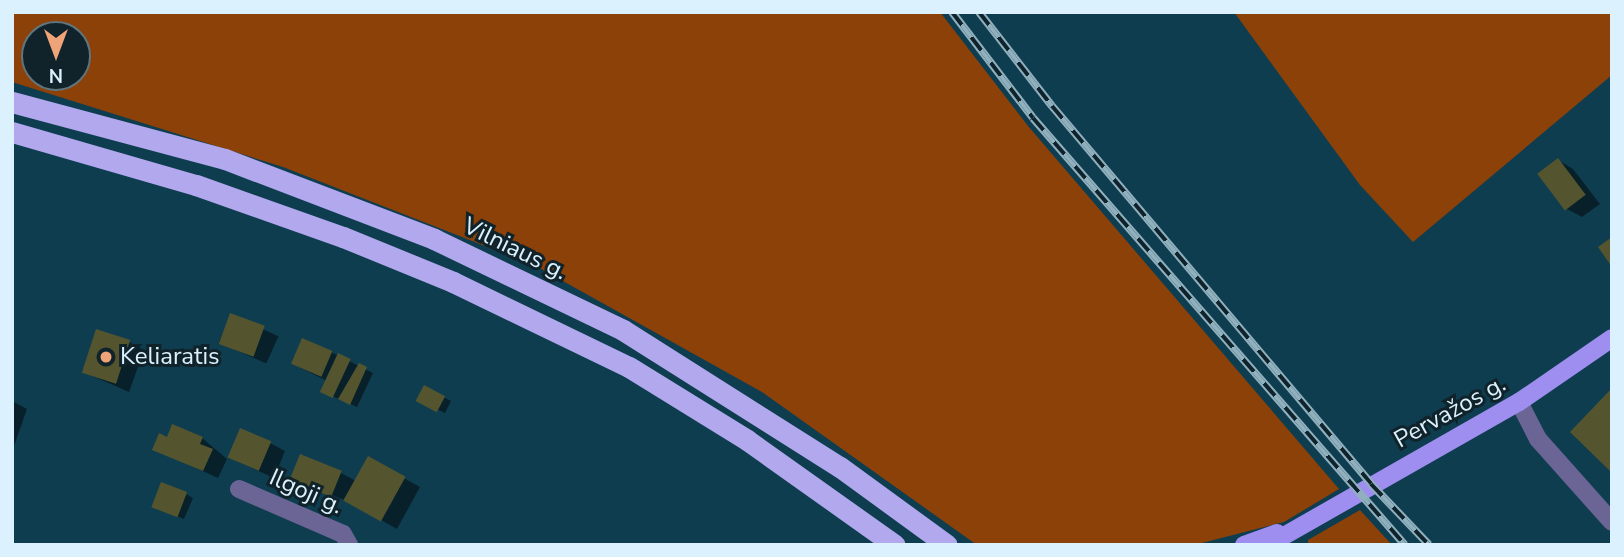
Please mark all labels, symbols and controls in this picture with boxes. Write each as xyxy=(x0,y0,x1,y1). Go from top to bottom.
north arrow xyxy=(21,21,91,91)
text: N xyxy=(49,62,63,88)
street label: Vilniaus g. xyxy=(458,212,572,286)
place label: Keliaratis xyxy=(120,343,220,371)
marker: Keliaratis xyxy=(98,349,114,365)
street label: Pervažos g. xyxy=(1389,370,1511,454)
street label: Ilgoji g. xyxy=(265,463,347,521)

